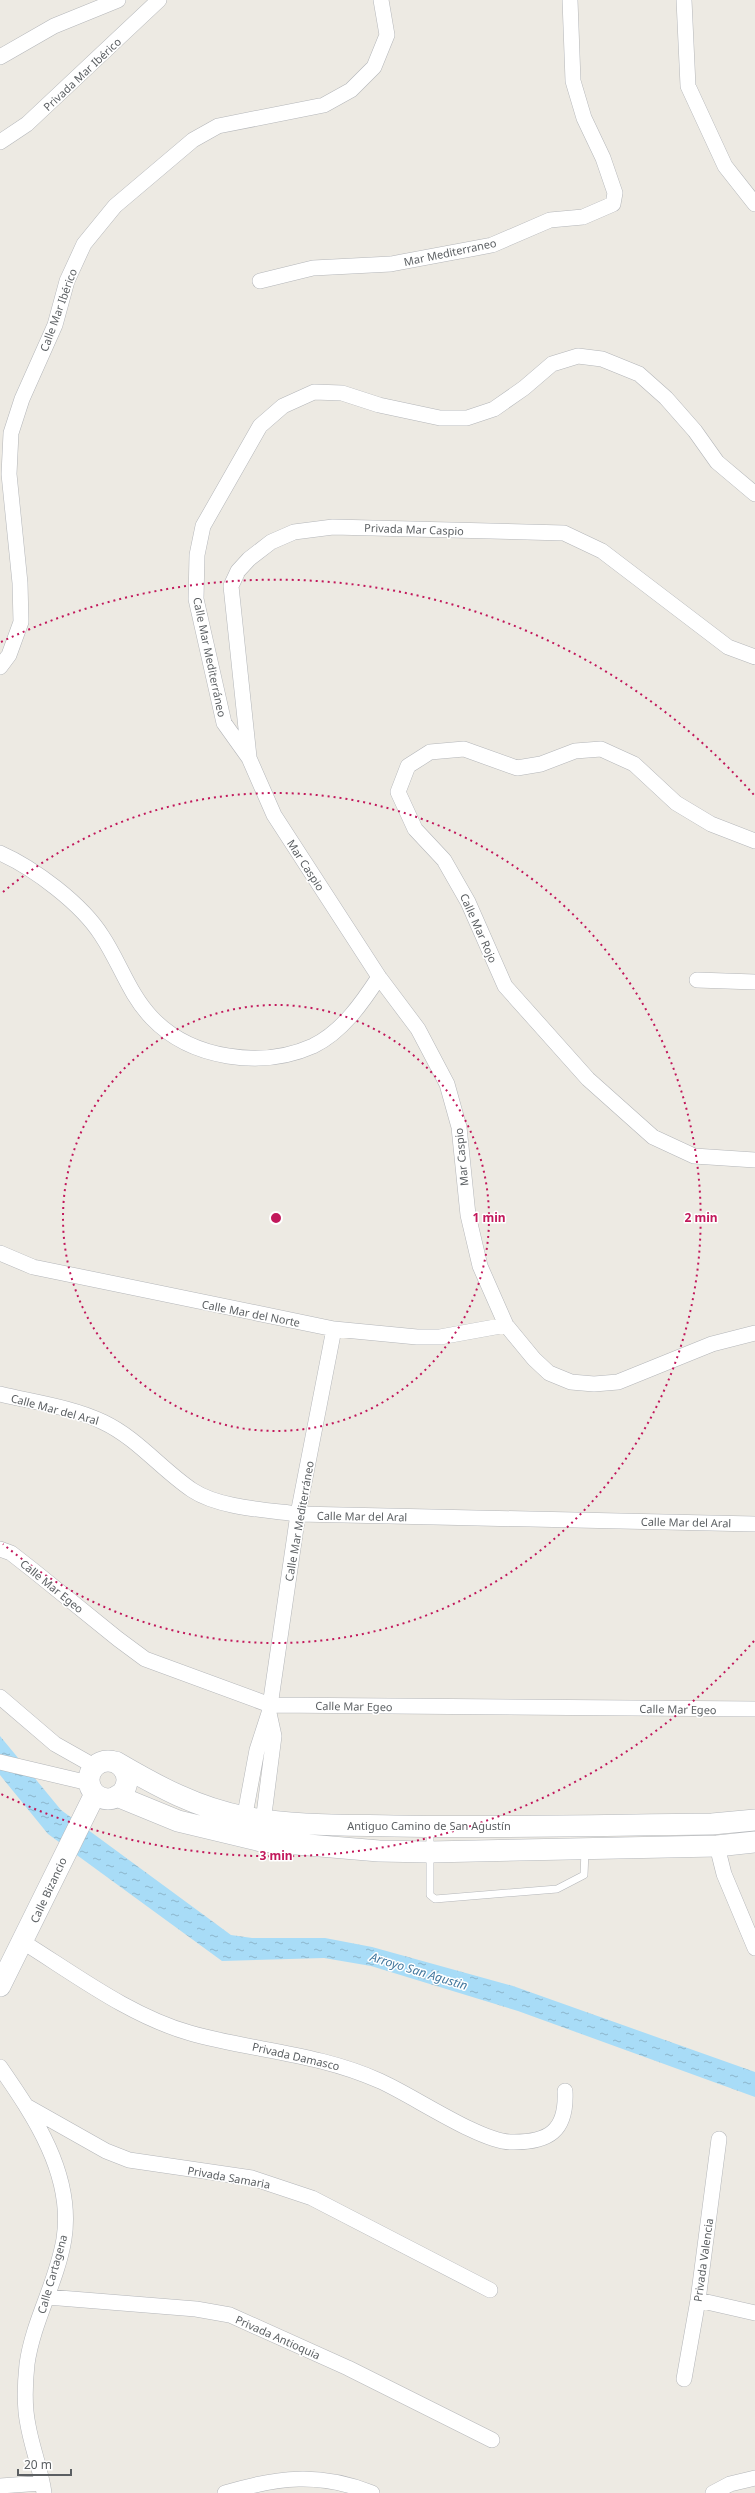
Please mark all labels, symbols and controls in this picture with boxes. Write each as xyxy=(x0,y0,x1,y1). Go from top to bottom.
street label: Privada Mar Ibérico xyxy=(40,34,124,114)
street label: Mar Mediterraneo xyxy=(402,235,498,269)
street label: Calle Mar Ibérico xyxy=(36,266,80,354)
street label: Privada Mar Caspio xyxy=(364,520,464,538)
street label: Calle Mar Mediterráneo xyxy=(190,596,230,719)
street label: Mar Caspio xyxy=(284,837,328,894)
street label: Calle Mar Rojo xyxy=(457,891,501,965)
street label: Mar Caspio xyxy=(450,1127,472,1187)
text: 1 min xyxy=(472,1209,506,1226)
text: 2 min xyxy=(684,1209,718,1226)
centre of rings xyxy=(269,1211,283,1225)
street label: Calle Mar del Norte xyxy=(201,1296,301,1330)
street label: Calle Mar del Aral xyxy=(9,1390,101,1428)
street label: Calle Mar Mediterráneo xyxy=(281,1459,317,1582)
street label: Calle Mar del Aral xyxy=(317,1508,407,1524)
street label: Calle Mar del Aral xyxy=(641,1514,731,1530)
street label: Calle Mar Egeo xyxy=(17,1556,87,1616)
street label: Calle Mar Egeo xyxy=(315,1698,393,1714)
street label: Calle Mar Egeo xyxy=(639,1701,717,1717)
street label: Antiguo Camino de San Agustín xyxy=(347,1818,511,1833)
text: 3 min xyxy=(259,1847,293,1864)
street label: Calle Bizancio xyxy=(26,1854,70,1925)
water label: Arroyo San Agustin xyxy=(367,1948,470,1994)
street label: Privada Damasco xyxy=(251,2039,342,2073)
street label: Privada Samaria xyxy=(186,2162,272,2192)
street label: Privada Valencia xyxy=(690,2217,716,2303)
street label: Calle Cartagena xyxy=(34,2233,70,2315)
street label: Privada Antioquia xyxy=(233,2312,323,2362)
scale bar xyxy=(18,2451,71,2477)
text: 20 m xyxy=(24,2456,52,2473)

